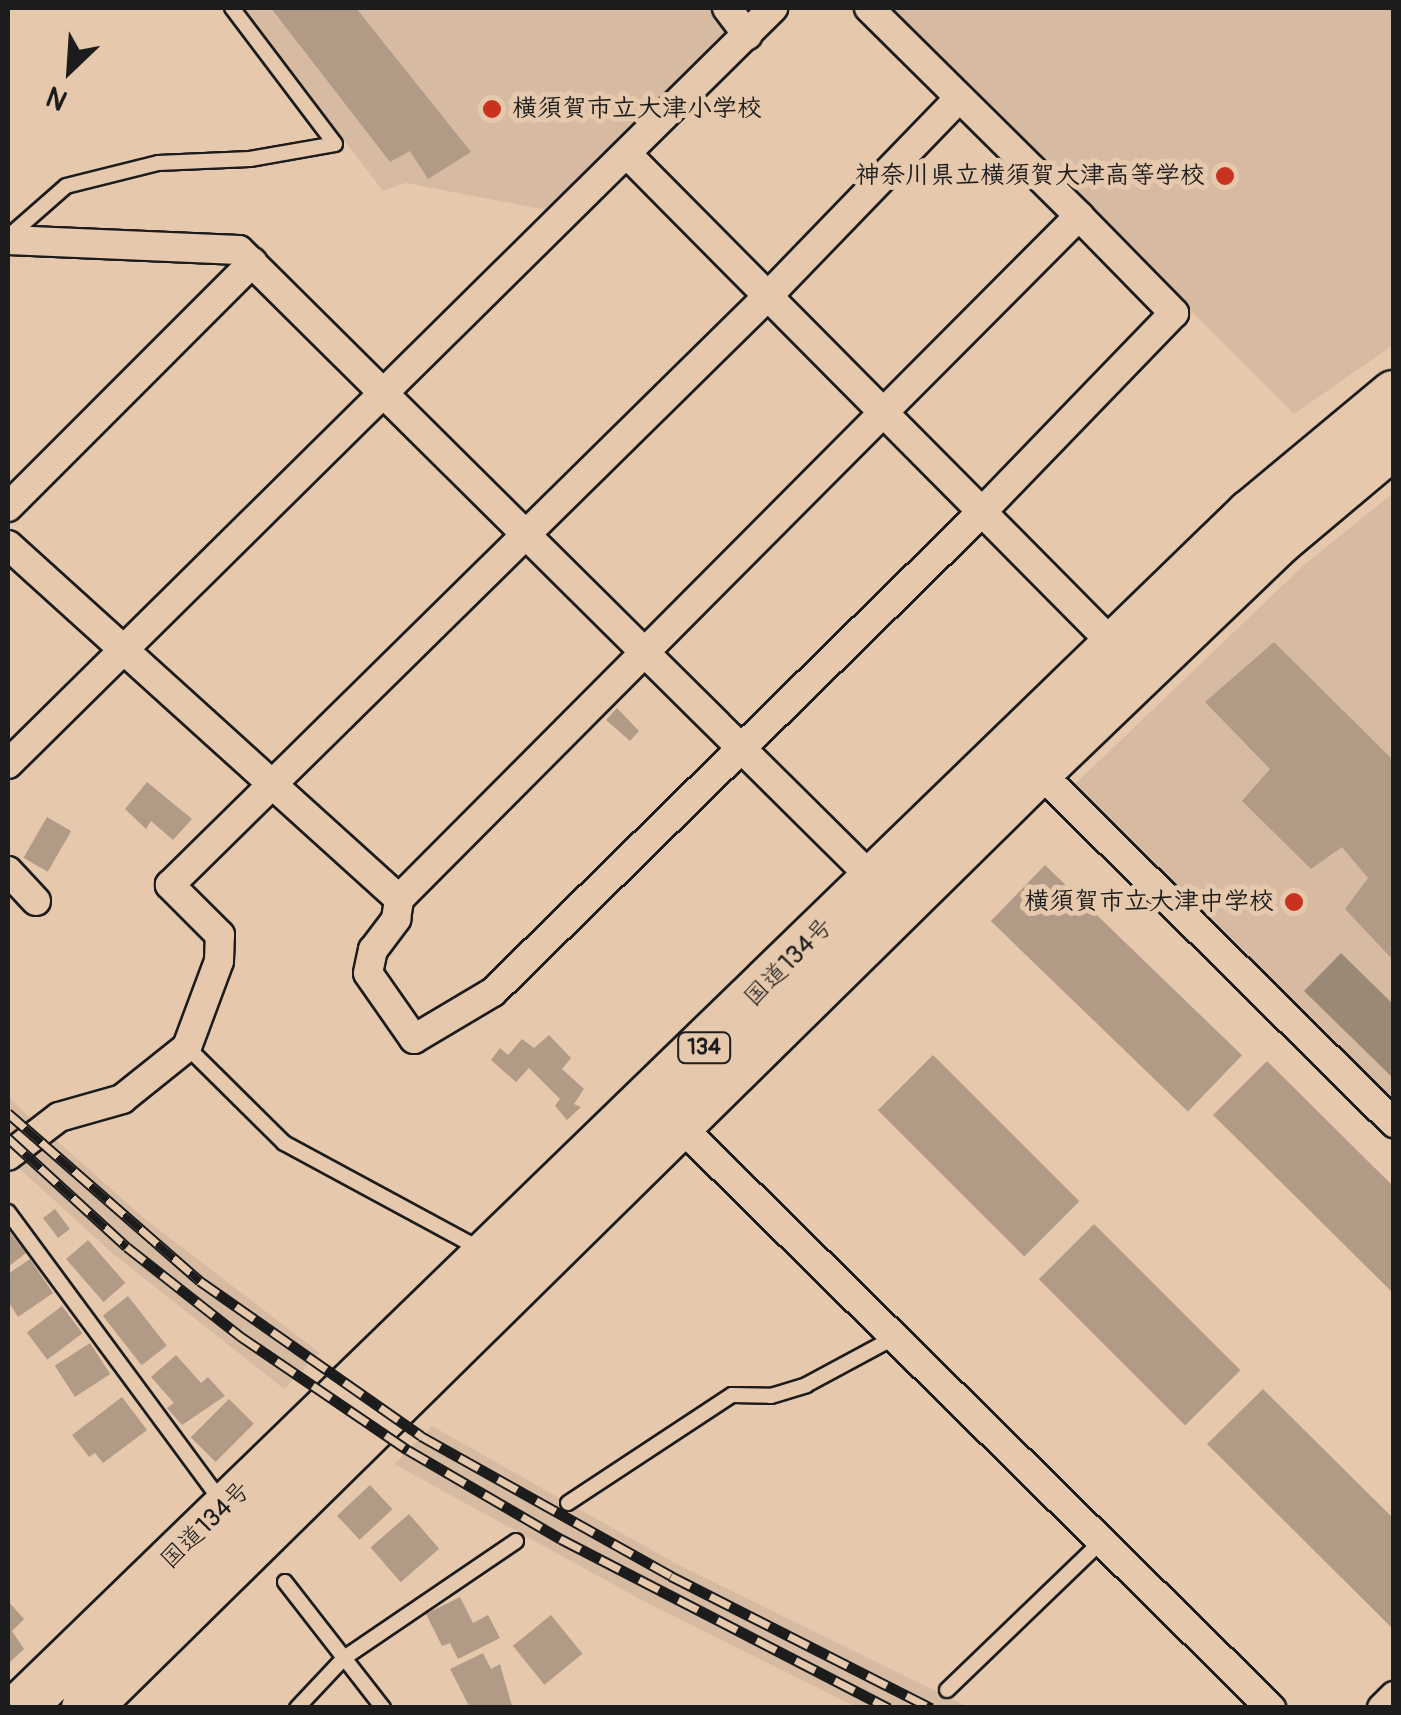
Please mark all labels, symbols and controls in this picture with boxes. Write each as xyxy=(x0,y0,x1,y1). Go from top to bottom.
north arrow xyxy=(20,20,120,120)
text: N xyxy=(41,78,73,118)
place label: 横須賀市立大津小学校 xyxy=(512,94,762,124)
marker: 横須賀市立大津小学校 xyxy=(481,98,503,120)
place label: 神奈川県立横須賀大津高等学校 xyxy=(855,161,1205,191)
marker: 神奈川県立横須賀大津高等学校 xyxy=(1214,165,1236,187)
place label: 横須賀市立大津中学校 xyxy=(1024,887,1274,917)
marker: 横須賀市立大津中学校 xyxy=(1283,891,1305,913)
street label: 国道134号 xyxy=(738,912,840,1014)
road number: 134 xyxy=(676,1031,732,1065)
street label: 国道134号 xyxy=(155,1476,257,1576)

